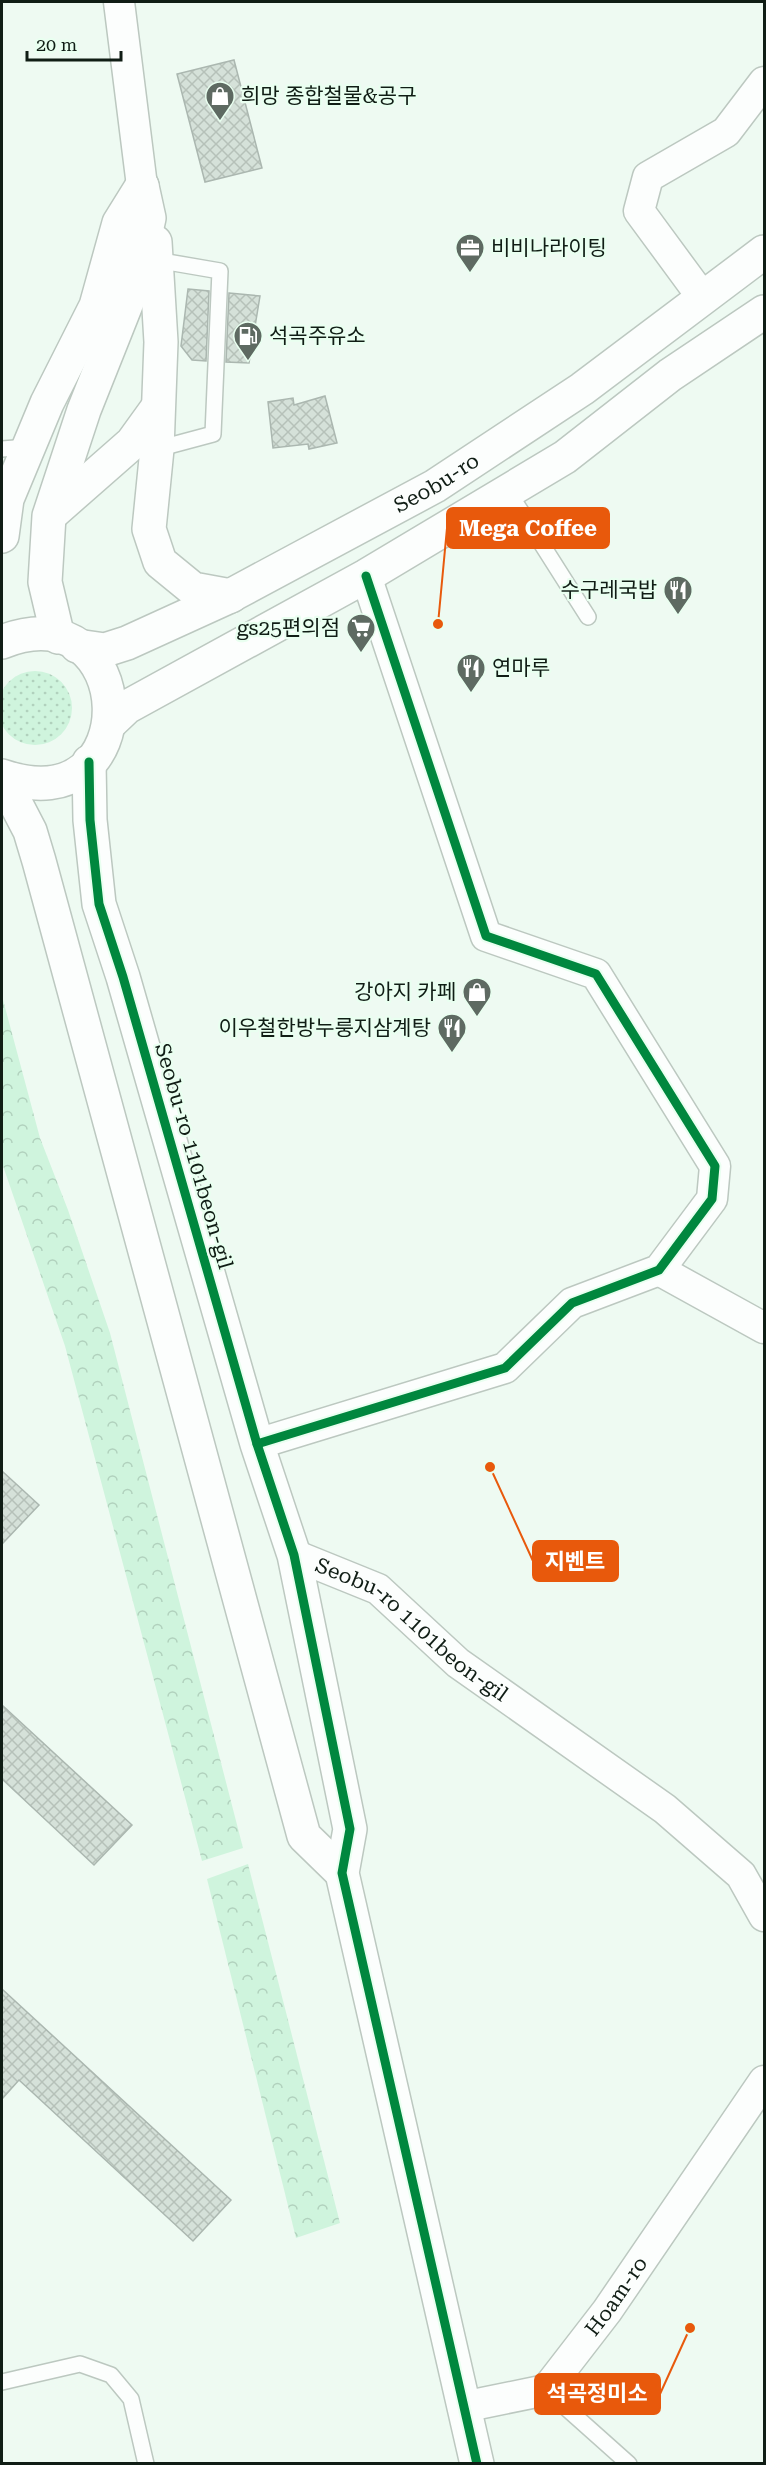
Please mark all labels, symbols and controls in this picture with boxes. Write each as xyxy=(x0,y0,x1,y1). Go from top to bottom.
scale bar xyxy=(27,24,122,62)
text: 20 m xyxy=(36,34,77,55)
shop icon: 희망 종합철물&공구 xyxy=(204,80,236,122)
place label: 희망 종합철물&공구 xyxy=(241,84,416,108)
office icon: 비비나라이팅 xyxy=(454,232,486,274)
place label: 비비나라이팅 xyxy=(491,236,607,260)
fuel station icon: 석곡주유소 xyxy=(232,320,264,362)
place label: 석곡주유소 xyxy=(269,324,366,348)
street label: Seobu-ro xyxy=(390,448,484,518)
callout: Mega Coffee xyxy=(447,508,609,548)
text: Mega Coffee xyxy=(459,516,597,541)
restaurant icon: 수구레국밥 xyxy=(662,574,694,616)
place label: 수구레국밥 xyxy=(560,578,657,602)
supermarket icon: gs25편의점 xyxy=(345,612,377,654)
place label: gs25편의점 xyxy=(237,616,340,640)
restaurant icon: 연마루 xyxy=(455,652,487,694)
place label: 연마루 xyxy=(492,656,550,680)
shop icon: 강아지 카페 xyxy=(461,976,493,1018)
place label: 강아지 카페 xyxy=(354,980,456,1004)
restaurant icon: 이우철한방누룽지삼계탕 xyxy=(436,1012,468,1054)
place label: 이우철한방누룽지삼계탕 xyxy=(218,1016,431,1040)
street label: Seobu-ro 1101beon-gil xyxy=(150,1040,238,1272)
callout: 지벤트 xyxy=(533,1541,618,1581)
text: 지벤트 xyxy=(545,1549,605,1574)
street label: Seobu-ro 1101beon-gil xyxy=(312,1553,513,1707)
street label: Hoam-ro xyxy=(580,2252,652,2341)
callout: 석곡정미소 xyxy=(535,2374,660,2414)
text: 석곡정미소 xyxy=(546,2381,648,2406)

